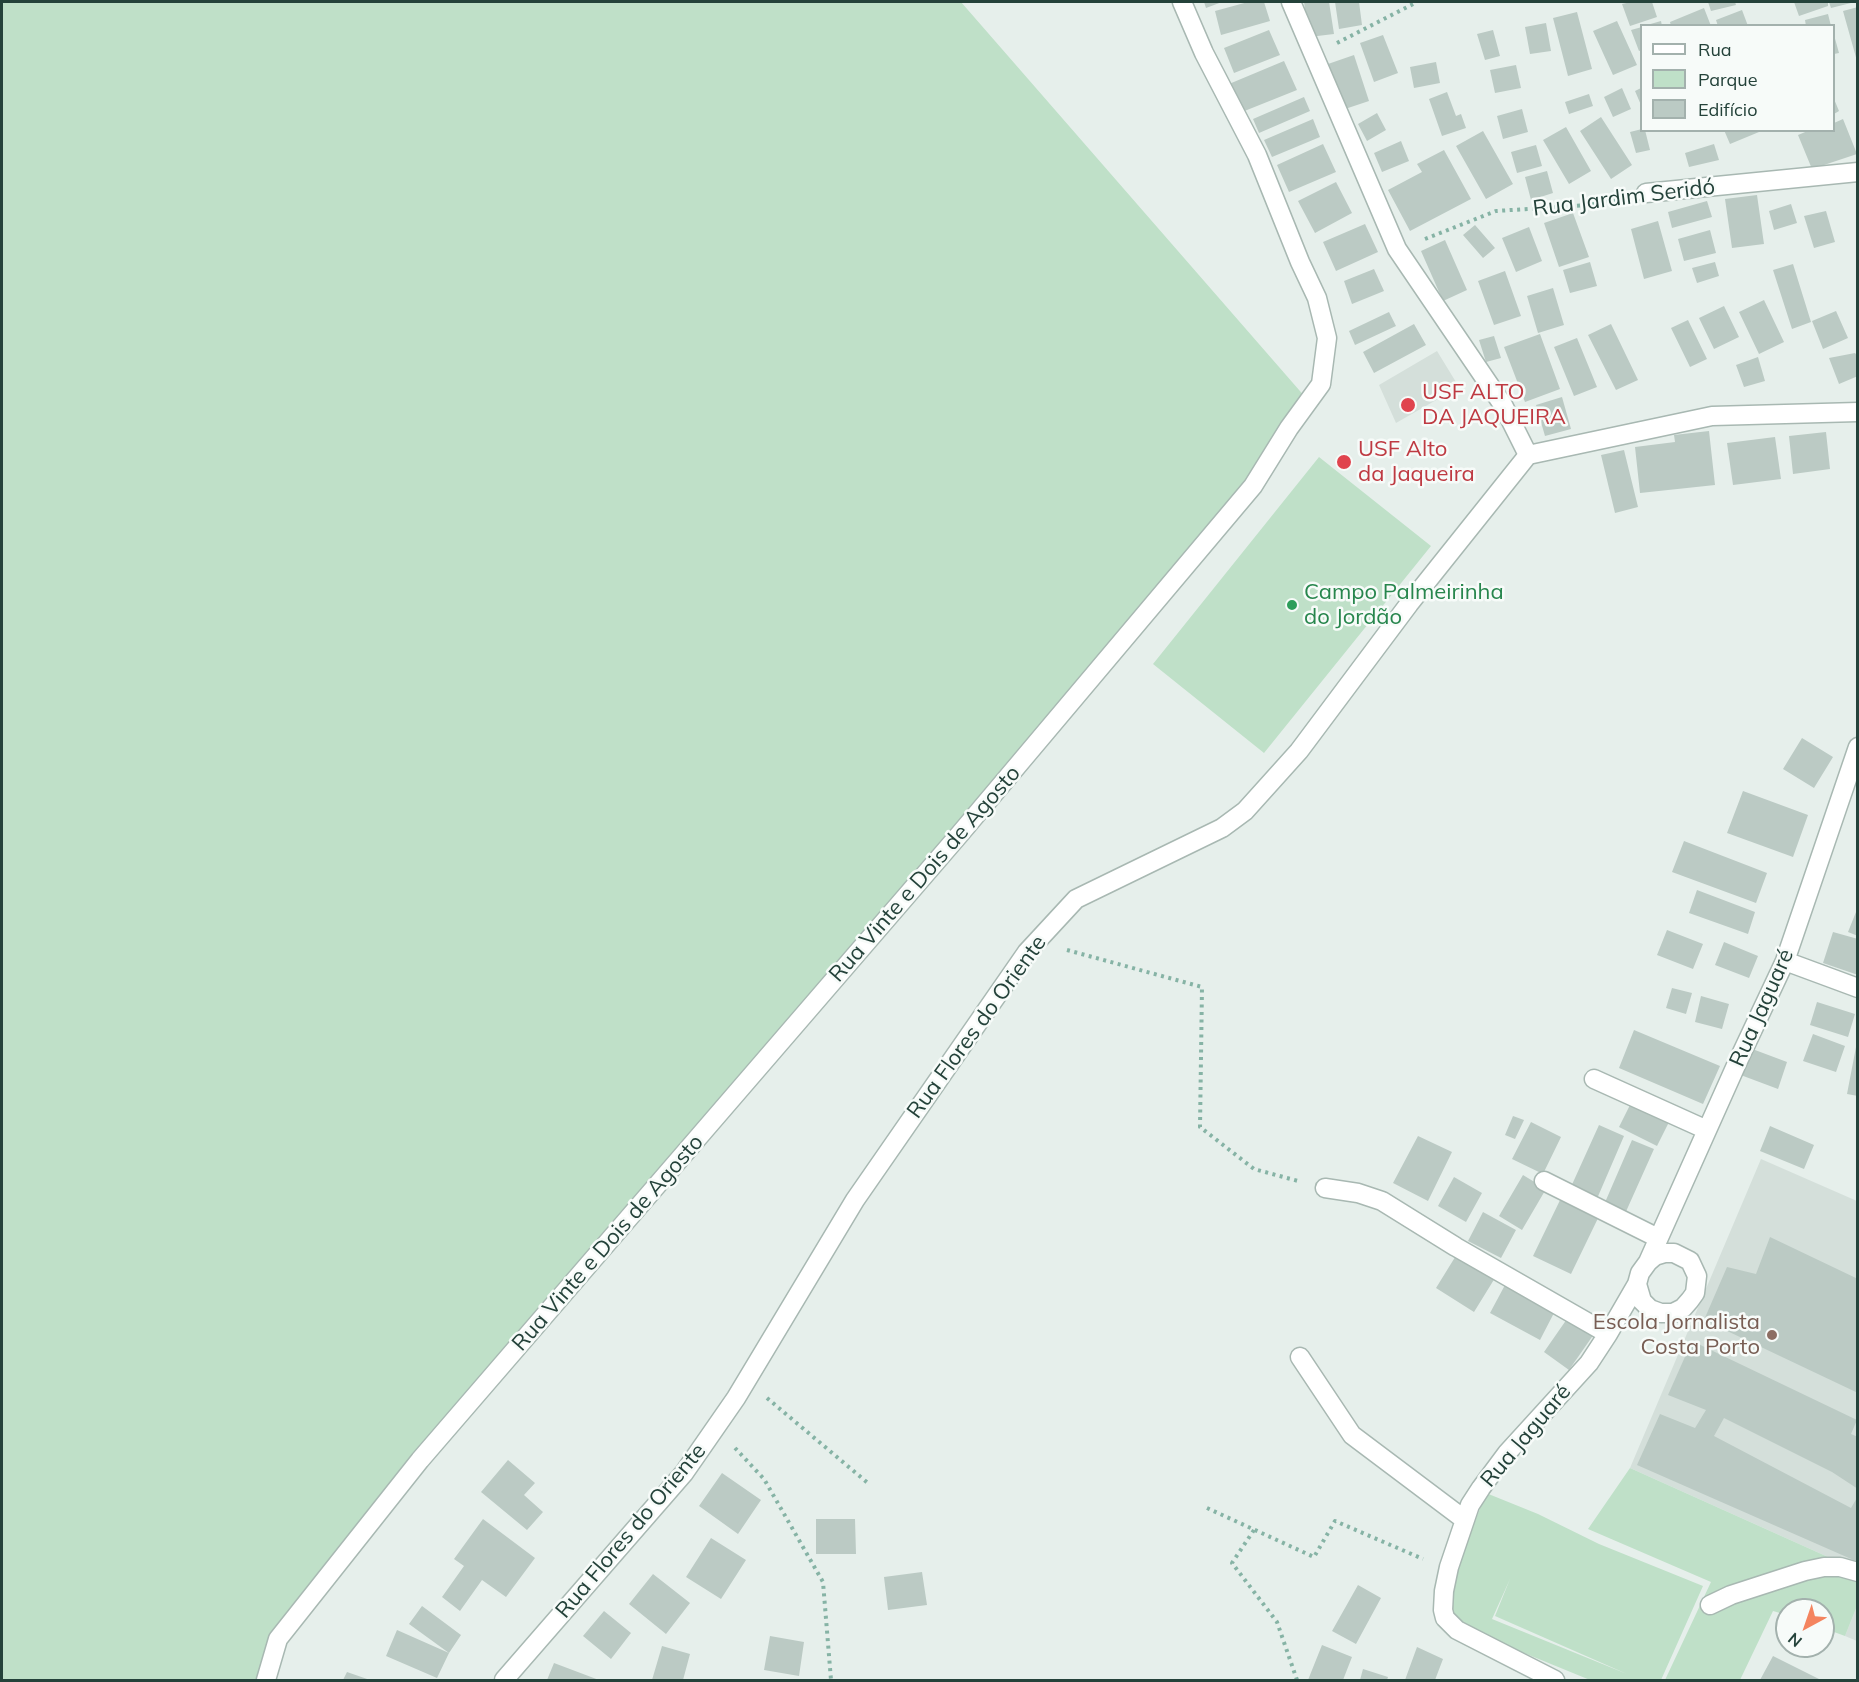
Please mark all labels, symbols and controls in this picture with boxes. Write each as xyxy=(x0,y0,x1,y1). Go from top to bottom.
legend xyxy=(1640,24,1835,132)
text: Rua xyxy=(1698,38,1732,61)
text: Parque xyxy=(1698,68,1757,91)
text: Edifício xyxy=(1698,98,1757,121)
street label: Rua Jardim Seridó xyxy=(1531,174,1717,222)
place label: USF ALTO DA JAQUEIRA xyxy=(1422,379,1566,430)
marker: USF ALTO DA JAQUEIRA xyxy=(1399,396,1417,414)
place label: USF Alto da Jaqueira xyxy=(1358,436,1475,488)
marker: USF Alto da Jaqueira xyxy=(1335,453,1353,471)
place label: Campo Palmeirinha do Jordão xyxy=(1304,579,1504,630)
marker: Campo Palmeirinha do Jordão xyxy=(1285,598,1299,612)
street label: Rua Vinte e Dois de Agosto xyxy=(824,760,1026,988)
street label: Rua Flores do Oriente xyxy=(902,930,1052,1124)
street label: Rua Jaguaré xyxy=(1724,945,1800,1071)
street label: Rua Vinte e Dois de Agosto xyxy=(507,1129,709,1357)
place label: Escola Jornalista Costa Porto xyxy=(1593,1309,1760,1360)
marker: Escola Jornalista Costa Porto xyxy=(1765,1328,1779,1342)
street label: Rua Jaguaré xyxy=(1475,1379,1577,1493)
street label: Rua Flores do Oriente xyxy=(550,1438,712,1624)
north arrow xyxy=(1775,1598,1835,1658)
text: N xyxy=(1784,1629,1806,1652)

